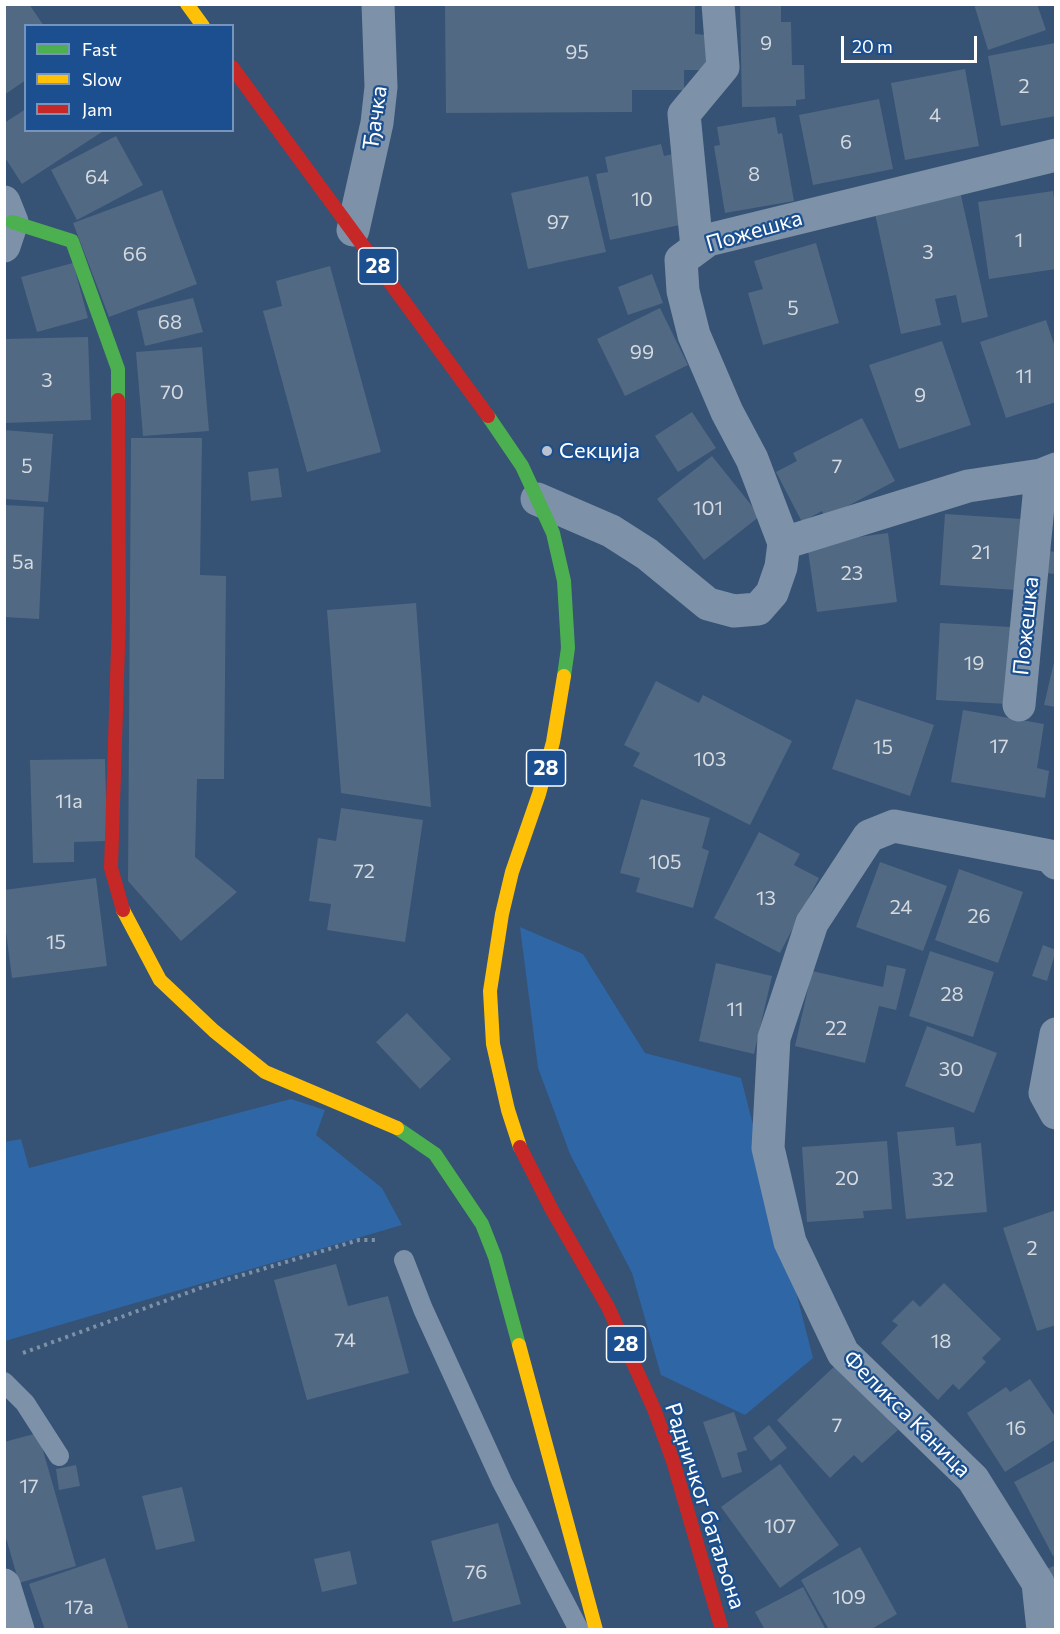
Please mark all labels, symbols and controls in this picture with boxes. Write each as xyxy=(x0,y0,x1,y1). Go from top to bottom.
legend xyxy=(24,24,234,132)
scale bar xyxy=(844,24,980,62)
house number: 9 xyxy=(760,31,772,55)
text: 20 m xyxy=(852,35,893,57)
text: Fast xyxy=(82,38,117,60)
house number: 95 xyxy=(565,40,589,64)
text: Slow xyxy=(82,68,122,90)
house number: 2 xyxy=(1018,74,1030,98)
street label: Ђачка xyxy=(357,84,393,152)
text: Jam xyxy=(82,98,112,120)
house number: 4 xyxy=(929,103,941,127)
house number: 6 xyxy=(840,130,852,154)
house number: 8 xyxy=(748,162,760,186)
house number: 64 xyxy=(85,165,109,189)
house number: 10 xyxy=(631,187,653,211)
street label: Пожешка xyxy=(703,205,805,257)
house number: 97 xyxy=(547,210,569,234)
house number: 1 xyxy=(1015,228,1023,252)
house number: 3 xyxy=(922,240,934,264)
house number: 66 xyxy=(123,242,147,266)
road number: 28 xyxy=(358,248,398,284)
house number: 5 xyxy=(787,296,799,320)
house number: 68 xyxy=(158,310,182,334)
house number: 99 xyxy=(630,340,654,364)
house number: 11 xyxy=(1015,364,1033,388)
house number: 3 xyxy=(41,368,53,392)
house number: 70 xyxy=(160,380,184,404)
house number: 9 xyxy=(914,383,926,407)
place label: Секција xyxy=(559,438,640,464)
marker: Секција xyxy=(540,444,554,458)
house number: 5 xyxy=(21,454,33,478)
house number: 7 xyxy=(832,454,842,478)
house number: 101 xyxy=(693,496,723,520)
house number: 21 xyxy=(971,540,991,564)
house number: 5a xyxy=(12,550,34,574)
house number: 23 xyxy=(841,561,863,585)
street label: Пожешка xyxy=(1008,575,1044,677)
house number: 19 xyxy=(964,651,984,675)
house number: 17 xyxy=(989,734,1009,758)
house number: 15 xyxy=(873,735,893,759)
house number: 103 xyxy=(694,747,726,771)
road number: 28 xyxy=(526,750,566,786)
house number: 11a xyxy=(55,789,83,813)
house number: 105 xyxy=(648,850,682,874)
house number: 72 xyxy=(353,859,375,883)
house number: 13 xyxy=(756,886,776,910)
house number: 24 xyxy=(890,895,912,919)
house number: 26 xyxy=(967,904,991,928)
house number: 15 xyxy=(46,930,66,954)
house number: 28 xyxy=(940,982,964,1006)
house number: 11 xyxy=(726,997,744,1021)
house number: 22 xyxy=(825,1016,847,1040)
house number: 30 xyxy=(939,1057,963,1081)
house number: 20 xyxy=(835,1166,859,1190)
house number: 32 xyxy=(932,1167,954,1191)
house number: 2 xyxy=(1026,1236,1038,1260)
road number: 28 xyxy=(606,1326,646,1362)
house number: 74 xyxy=(334,1328,356,1352)
house number: 18 xyxy=(931,1329,951,1353)
street label: Феликса Каница xyxy=(838,1345,976,1483)
street label: Радничког батаљона xyxy=(659,1400,751,1612)
house number: 7 xyxy=(832,1413,842,1437)
house number: 16 xyxy=(1006,1416,1026,1440)
house number: 17 xyxy=(19,1474,39,1498)
house number: 107 xyxy=(764,1514,796,1538)
house number: 76 xyxy=(465,1560,487,1584)
house number: 109 xyxy=(832,1585,866,1609)
house number: 17a xyxy=(64,1595,94,1619)

